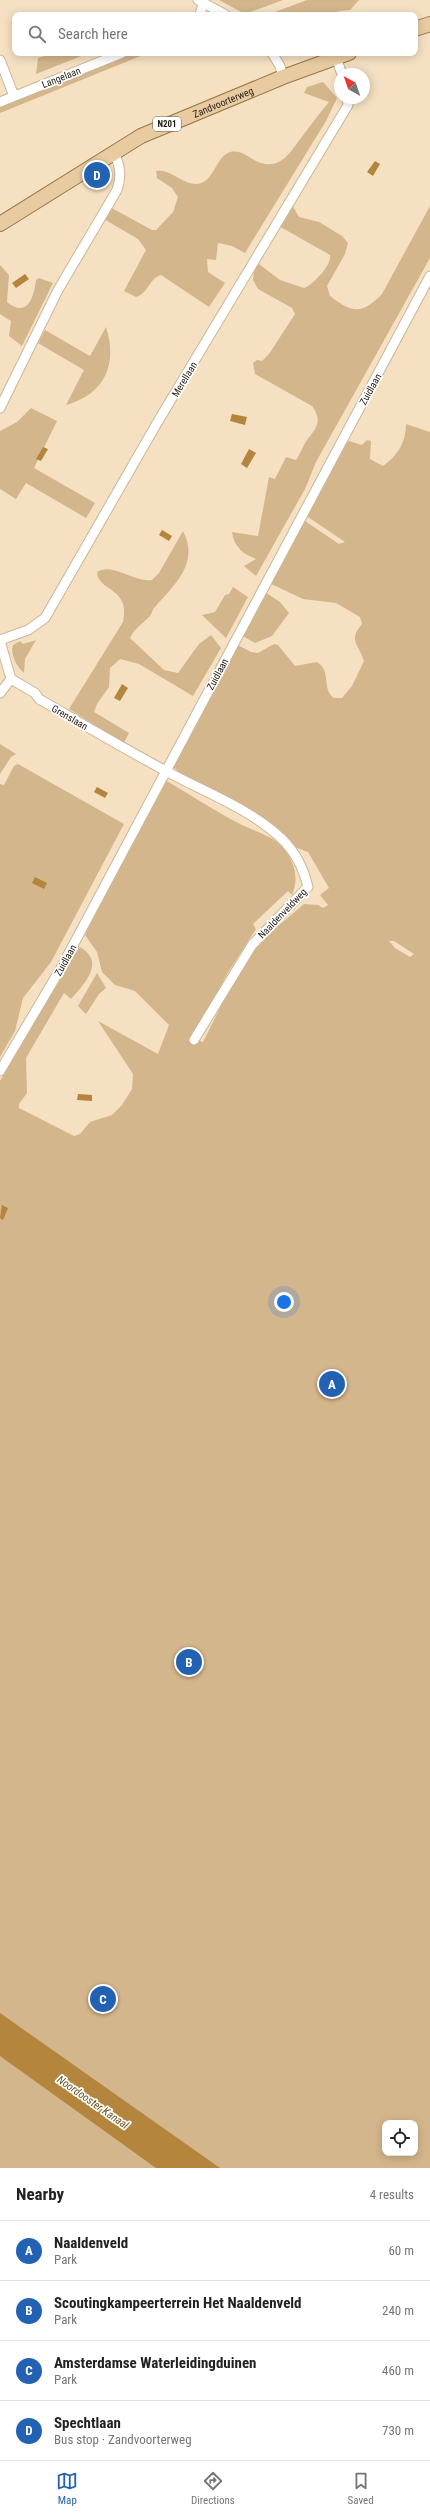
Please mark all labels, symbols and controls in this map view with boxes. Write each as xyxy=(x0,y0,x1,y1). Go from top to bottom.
search box xyxy=(12,12,418,56)
icon: search xyxy=(26,23,48,45)
text: Search here xyxy=(58,25,128,43)
street label: Langelaan xyxy=(40,65,82,90)
north arrow xyxy=(334,68,370,104)
street label: Zandvoorterweg xyxy=(191,85,255,120)
road number: N201 xyxy=(153,117,181,131)
pin: D xyxy=(84,160,110,190)
street label: Merellaan xyxy=(170,360,199,399)
street label: Zuidlaan xyxy=(357,372,384,407)
street label: Zuidlaan xyxy=(205,657,230,692)
street label: Grenslaan xyxy=(50,703,90,732)
street label: Naaldenveldweg xyxy=(256,886,309,940)
street label: Zuidlaan xyxy=(52,943,79,978)
your location xyxy=(274,1292,294,1312)
pin: A xyxy=(319,1369,345,1399)
pin: B xyxy=(176,1647,202,1677)
pin: C xyxy=(90,1984,116,2014)
water label: Noordooster Kanaal xyxy=(55,2073,131,2132)
map controls xyxy=(382,2120,418,2156)
button: locate xyxy=(382,2120,418,2156)
text: Nearby xyxy=(16,2184,64,2204)
text: 4 results xyxy=(370,2187,414,2202)
text: Naaldenveld xyxy=(54,2234,128,2252)
text: A xyxy=(25,2243,33,2258)
text: 60 m xyxy=(388,2243,414,2258)
text: Park xyxy=(54,2252,77,2267)
text: Scoutingkampeerterrein Het Naaldenveld xyxy=(54,2294,302,2312)
text: B xyxy=(25,2303,33,2318)
text: 240 m xyxy=(382,2303,414,2318)
text: Park xyxy=(54,2312,77,2327)
text: Amsterdamse Waterleidingduinen xyxy=(54,2354,256,2372)
text: C xyxy=(25,2363,33,2378)
text: 460 m xyxy=(382,2363,414,2378)
text: Park xyxy=(54,2372,77,2387)
text: Spechtlaan xyxy=(54,2414,121,2432)
text: D xyxy=(25,2423,33,2438)
text: 730 m xyxy=(382,2423,414,2438)
text: Bus stop · Zandvoorterweg xyxy=(54,2432,192,2447)
tab: Map xyxy=(56,2470,78,2507)
tab: Directions xyxy=(191,2470,235,2507)
tab: Saved xyxy=(348,2470,374,2507)

